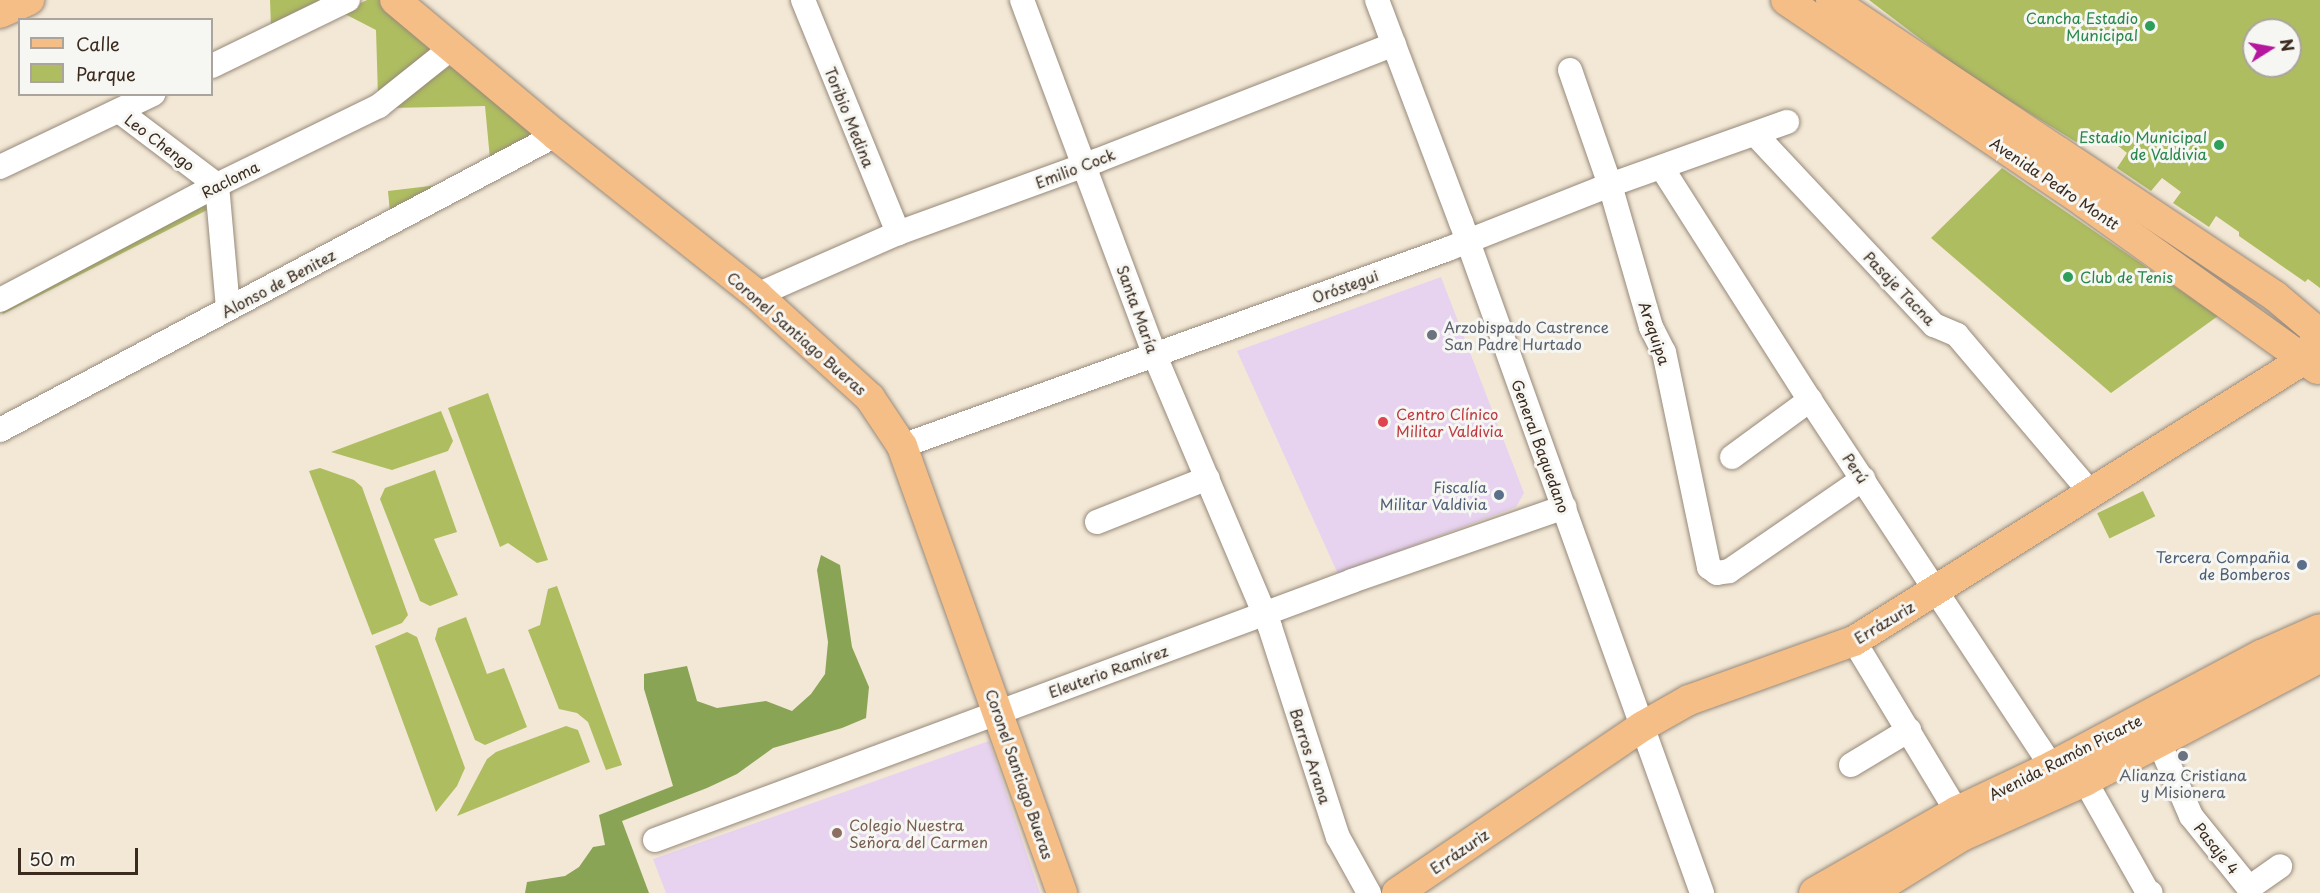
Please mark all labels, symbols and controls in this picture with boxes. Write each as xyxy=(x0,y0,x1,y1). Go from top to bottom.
place label: Cancha Estadio Municipal xyxy=(2026,8,2138,43)
legend xyxy=(18,18,213,96)
north arrow xyxy=(2242,18,2302,78)
marker: Cancha Estadio Municipal xyxy=(2143,19,2157,33)
text: Calle xyxy=(76,30,120,57)
text: N xyxy=(2275,36,2301,53)
text: Parque xyxy=(76,60,136,87)
street label: Toribio Medina xyxy=(822,64,878,170)
street label: Leo Chengo xyxy=(121,110,199,174)
place label: Estadio Municipal de Valdivia xyxy=(2078,127,2207,162)
street label: Avenida Pedro Montt xyxy=(1987,133,2123,233)
marker: Estadio Municipal de Valdivia xyxy=(2212,138,2226,152)
street label: Emilio Cock xyxy=(1033,145,1117,191)
street label: Racloma xyxy=(198,157,262,201)
street label: Alonso de Benitez xyxy=(217,245,339,321)
street label: Pasaje Tacna xyxy=(1861,248,1939,328)
street label: Santa María xyxy=(1114,263,1162,355)
street label: Oróstegui xyxy=(1309,266,1381,306)
street label: Coronel Santiago Bueras xyxy=(723,267,871,399)
place label: Club de Tenis xyxy=(2080,268,2174,286)
marker: Club de Tenis xyxy=(2061,270,2075,284)
street label: Arequipa xyxy=(1636,299,1674,367)
place label: Arzobispado Castrence San Padre Hurtado xyxy=(1444,317,1610,352)
marker: Arzobispado Castrence San Padre Hurtado xyxy=(1425,328,1439,342)
street label: General Baquedano xyxy=(1508,376,1574,516)
place label: Centro Clínico Militar Valdivia xyxy=(1396,404,1505,439)
marker: Centro Clínico Militar Valdivia xyxy=(1374,413,1392,431)
street label: Perú xyxy=(1839,450,1873,486)
place label: Fiscalía Militar Valdivia xyxy=(1378,477,1487,512)
marker: Fiscalía Militar Valdivia xyxy=(1492,488,1506,502)
place label: Tercera Compañia de Bomberos xyxy=(2156,547,2290,582)
marker: Tercera Compañia de Bomberos xyxy=(2295,558,2309,572)
street label: Errázuriz xyxy=(1851,597,1917,647)
street label: Eleuterio Ramírez xyxy=(1046,641,1170,701)
street label: Coronel Santiago Bueras xyxy=(982,686,1058,862)
street label: Barros Arana xyxy=(1287,706,1335,806)
street label: Avenida Ramón Picarte xyxy=(1986,711,2144,803)
marker: Alianza Cristiana y Misionera xyxy=(2176,749,2190,763)
place label: Alianza Cristiana y Misionera xyxy=(2120,765,2246,800)
place label: Colegio Nuestra Señora del Carmen xyxy=(849,815,988,850)
street label: Pasaje 4 xyxy=(2191,819,2243,877)
street label: Errázuriz xyxy=(1426,825,1492,877)
marker: Colegio Nuestra Señora del Carmen xyxy=(830,826,844,840)
scale bar xyxy=(21,836,141,874)
text: 50 m xyxy=(29,845,76,872)

